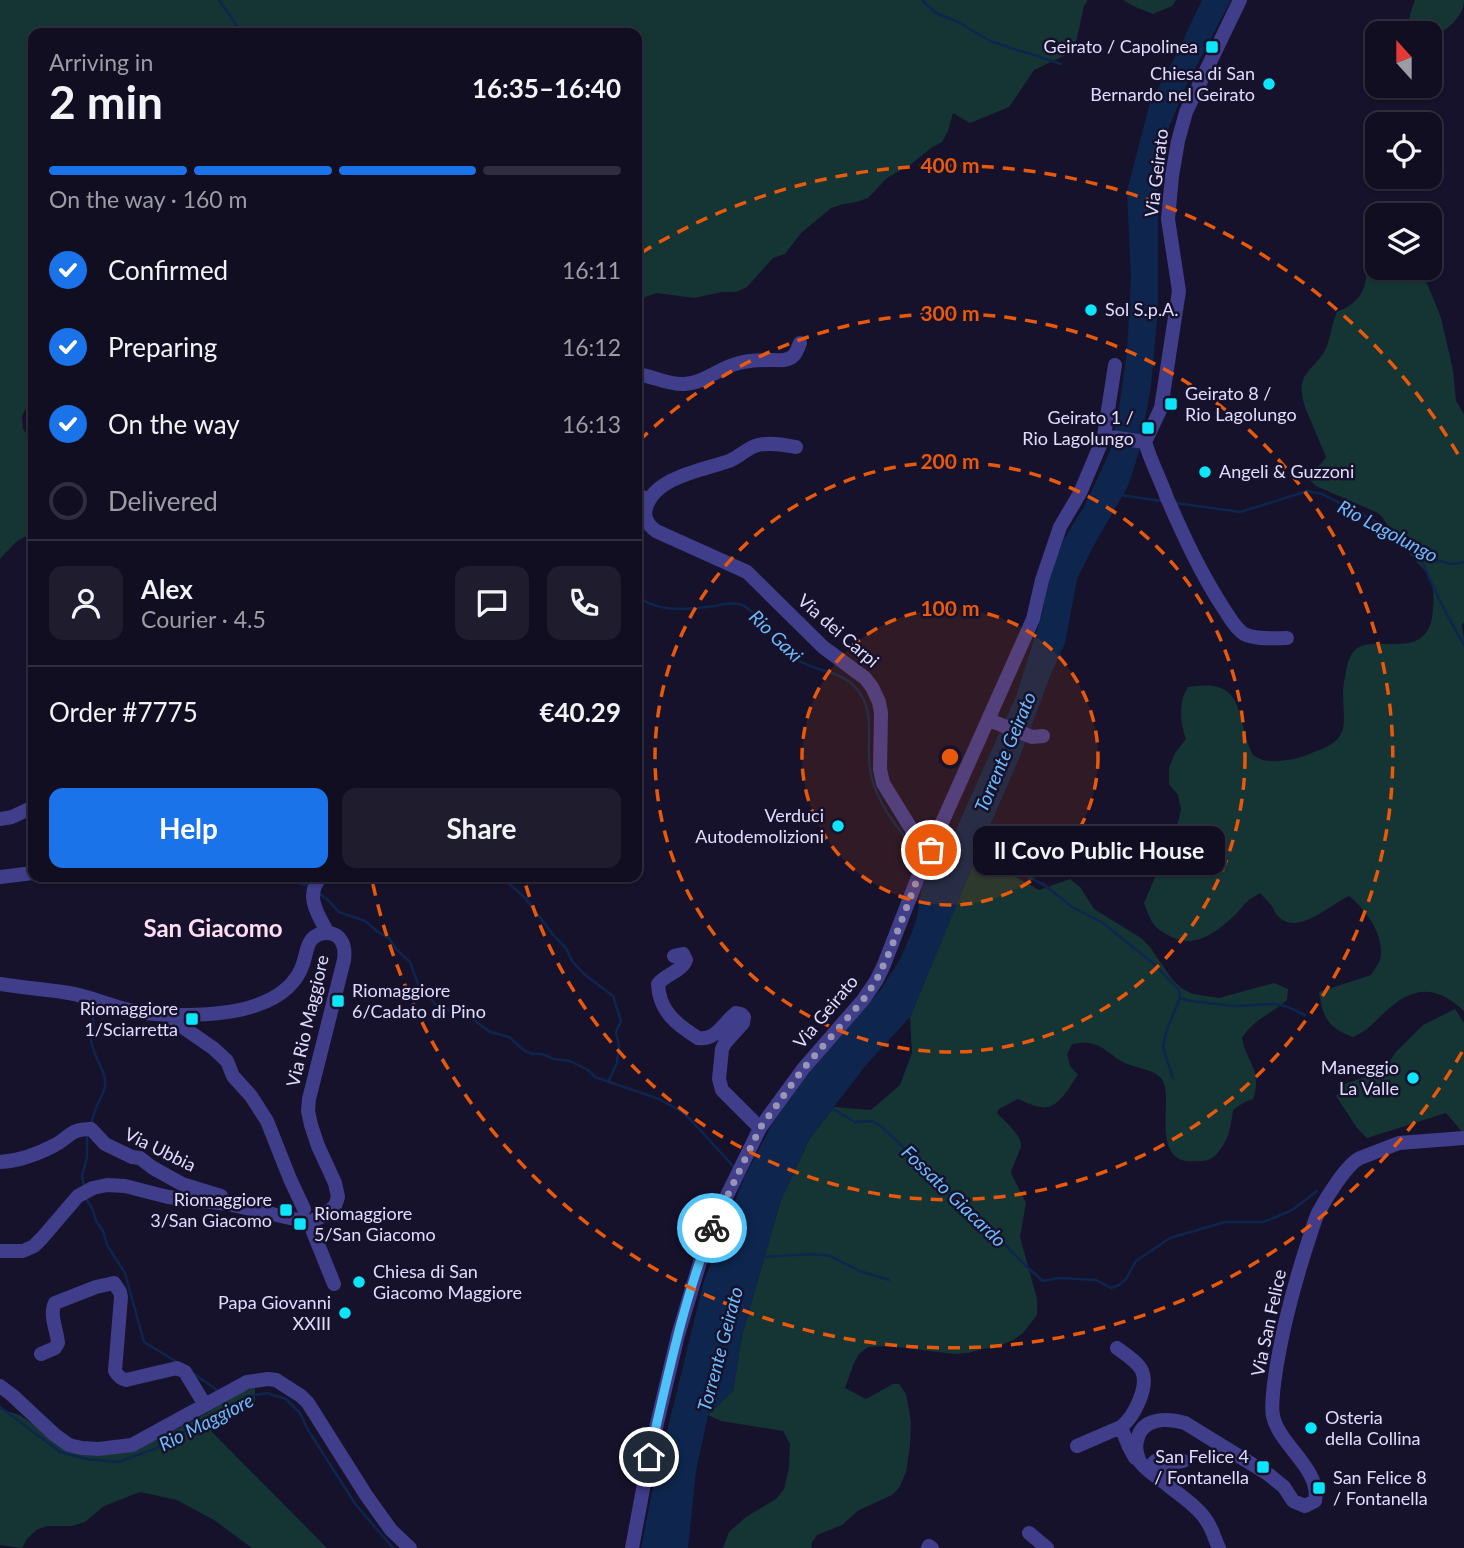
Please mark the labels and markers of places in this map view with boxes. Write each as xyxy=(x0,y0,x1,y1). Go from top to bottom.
place label: Geirato / Capolinea xyxy=(1044,35,1198,57)
marker: Geirato / Capolinea xyxy=(1204,39,1220,55)
place label: Chiesa di San Bernardo nel Geirato xyxy=(1090,62,1255,105)
marker: Chiesa di San Bernardo nel Geirato xyxy=(1261,76,1277,92)
place label: Sol S.p.A. xyxy=(1105,298,1179,320)
marker: Sol S.p.A. xyxy=(1083,302,1099,318)
place label: Geirato 8 / Rio Lagolungo xyxy=(1185,382,1297,425)
marker: Geirato 8 / Rio Lagolungo xyxy=(1163,396,1179,412)
place label: Geirato 1 / Rio Lagolungo xyxy=(1022,406,1134,449)
marker: Geirato 1 / Rio Lagolungo xyxy=(1140,420,1156,436)
place label: Angeli & Guzzoni xyxy=(1219,460,1354,482)
marker: Angeli & Guzzoni xyxy=(1197,464,1213,480)
centre of rings xyxy=(938,745,962,769)
place label: Verduci Autodemolizioni xyxy=(695,804,824,847)
marker: Verduci Autodemolizioni xyxy=(830,818,846,834)
pin xyxy=(901,820,961,880)
callout: Il Covo Public House xyxy=(973,826,1225,874)
place label: Riomaggiore 6/Cadato di Pino xyxy=(352,979,486,1022)
marker: Riomaggiore 6/Cadato di Pino xyxy=(330,993,346,1009)
place label: Riomaggiore 1/Sciarretta xyxy=(80,997,178,1040)
marker: Riomaggiore 1/Sciarretta xyxy=(184,1011,200,1027)
place label: Maneggio La Valle xyxy=(1321,1056,1399,1099)
marker: Maneggio La Valle xyxy=(1405,1070,1421,1086)
place label: Riomaggiore 3/San Giacomo xyxy=(150,1188,272,1231)
marker: Riomaggiore 3/San Giacomo xyxy=(278,1202,294,1218)
place label: Riomaggiore 5/San Giacomo xyxy=(314,1202,436,1245)
marker: Riomaggiore 5/San Giacomo xyxy=(292,1216,308,1232)
place label: Chiesa di San Giacomo Maggiore xyxy=(373,1260,522,1303)
marker: Chiesa di San Giacomo Maggiore xyxy=(351,1274,367,1290)
place label: Papa Giovanni XXIII xyxy=(218,1291,331,1334)
marker: Papa Giovanni XXIII xyxy=(337,1305,353,1321)
place label: Osteria della Collina xyxy=(1325,1406,1421,1449)
marker: Osteria della Collina xyxy=(1303,1420,1319,1436)
pin xyxy=(619,1427,679,1487)
place label: San Felice 4 / Fontanella xyxy=(1154,1445,1249,1488)
marker: San Felice 4 / Fontanella xyxy=(1255,1459,1271,1475)
place label: San Felice 8 / Fontanella xyxy=(1333,1466,1428,1509)
marker: San Felice 8 / Fontanella xyxy=(1311,1480,1327,1496)

